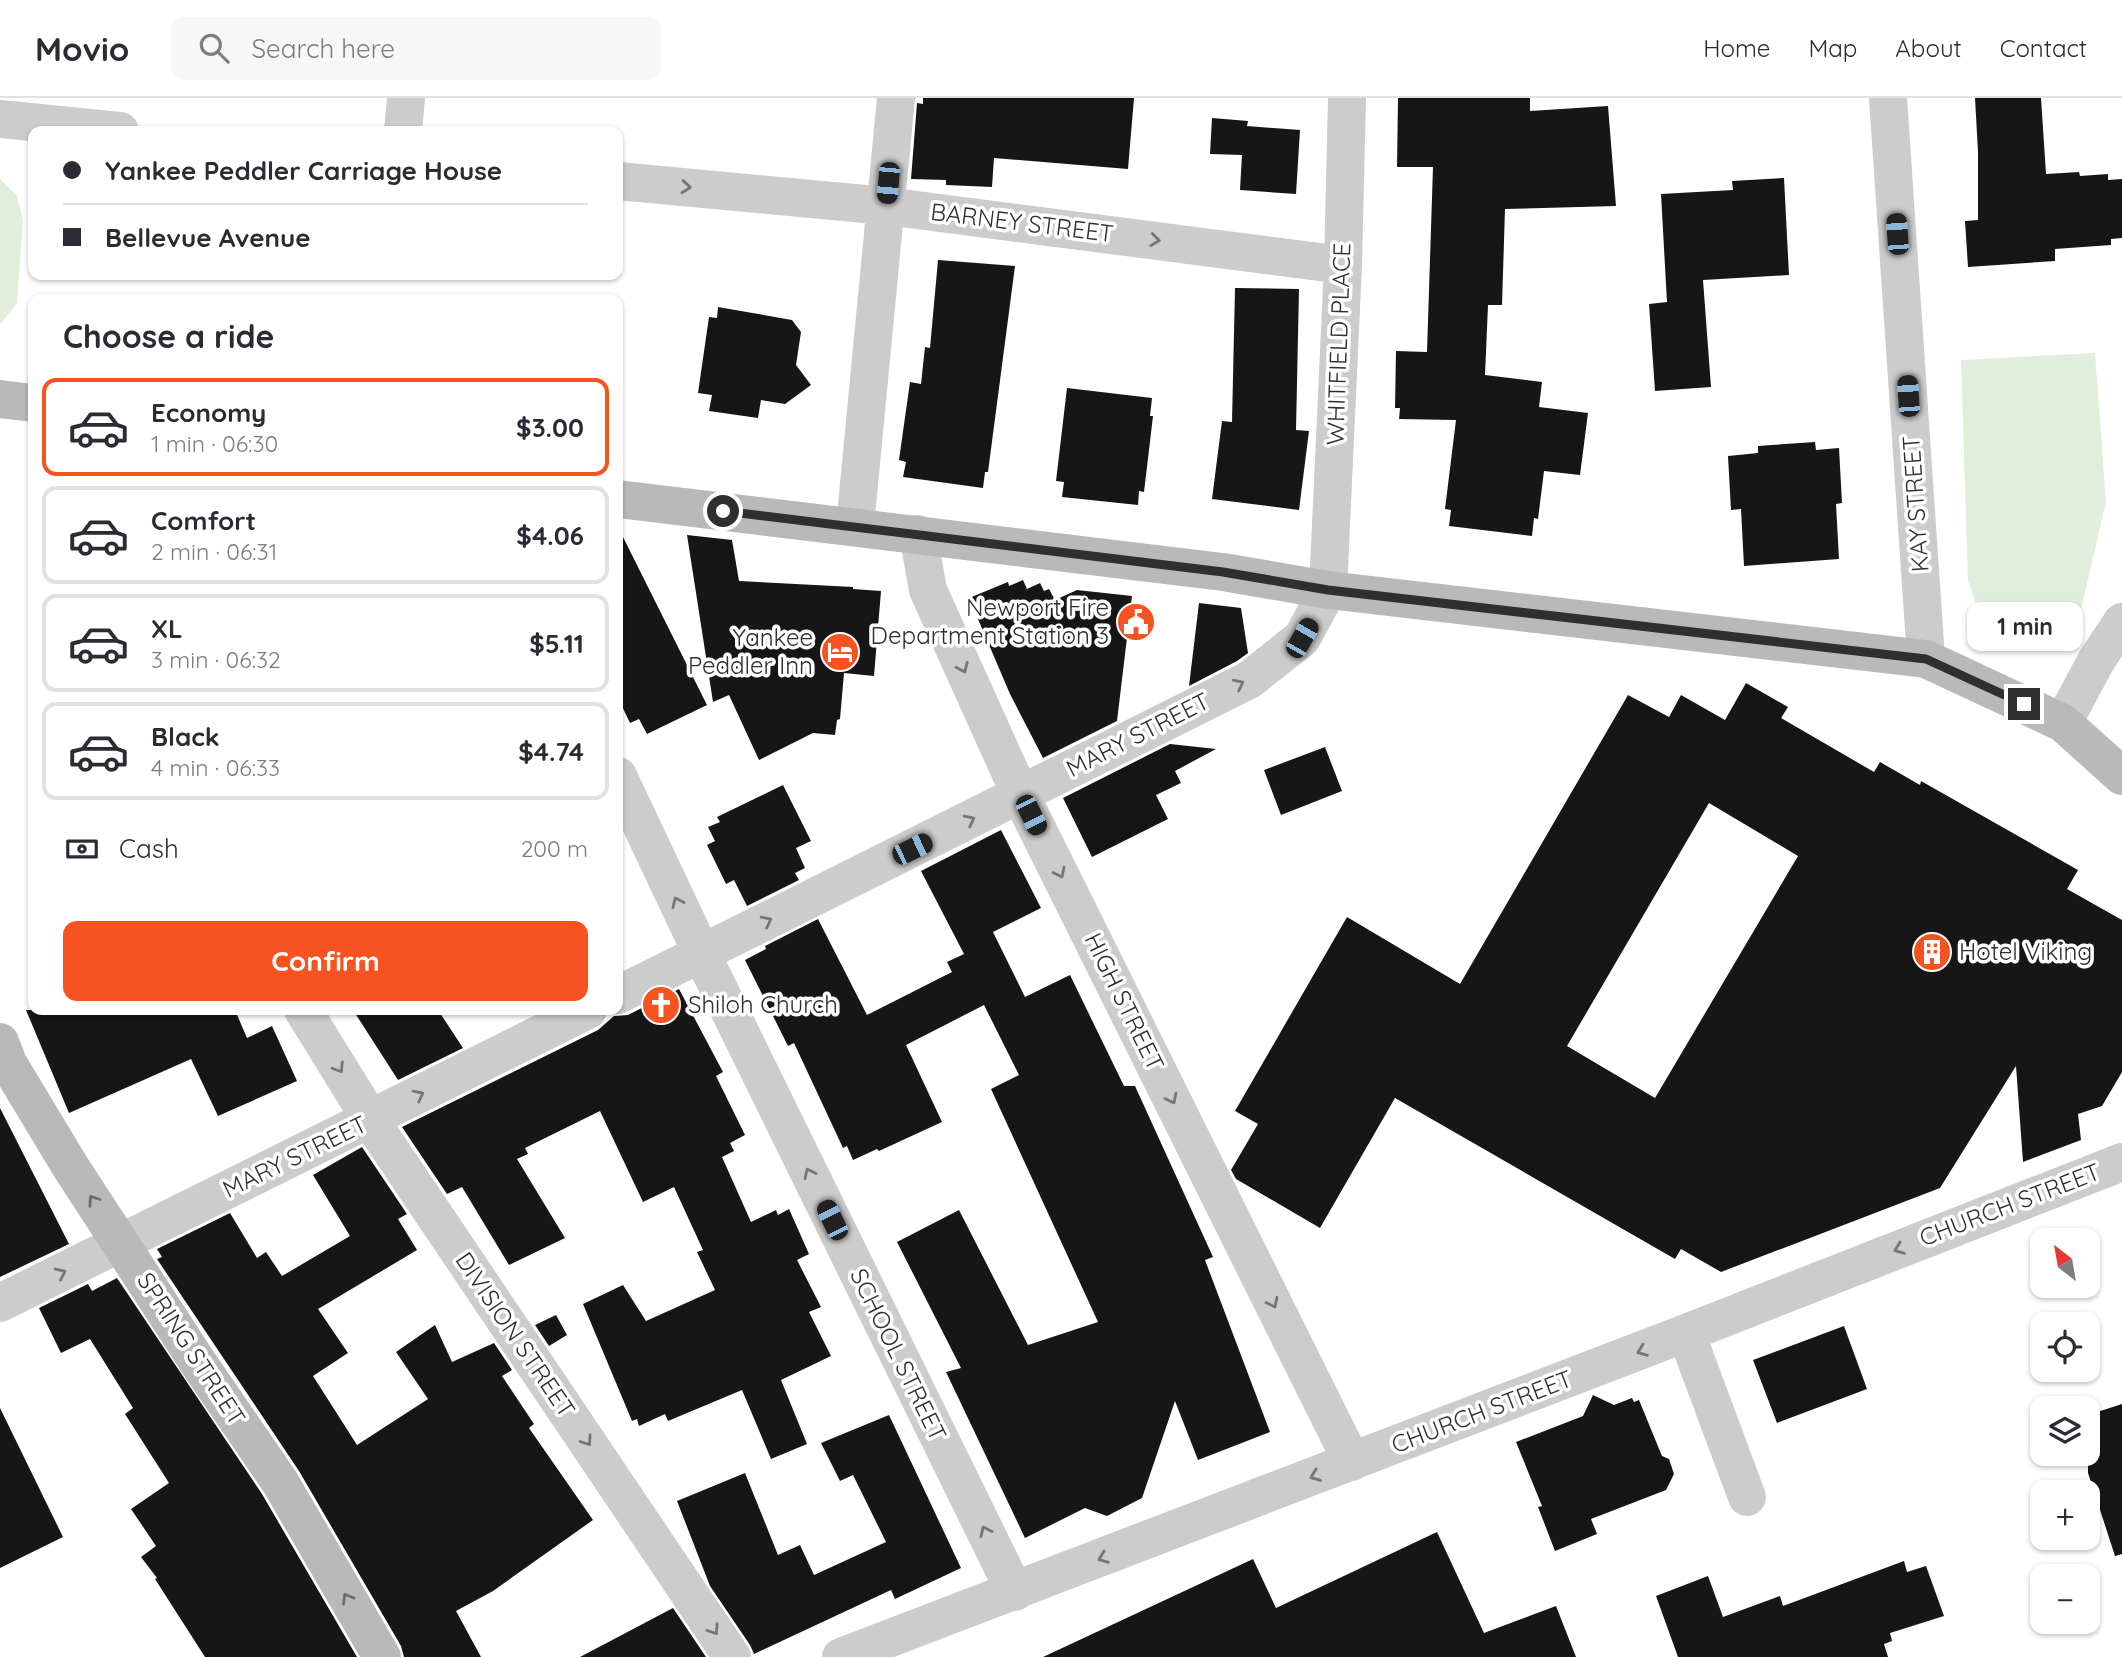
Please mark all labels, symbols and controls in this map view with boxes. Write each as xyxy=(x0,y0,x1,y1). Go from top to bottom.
search box xyxy=(171,17,661,80)
text: Movio xyxy=(35,28,129,69)
icon: search xyxy=(195,29,233,67)
text: Search here xyxy=(251,32,395,65)
text: Home xyxy=(1703,33,1770,63)
text: Map xyxy=(1808,33,1857,63)
text: About xyxy=(1895,33,1962,63)
text: Contact xyxy=(2000,33,2087,63)
text: Yankee Peddler Carriage House xyxy=(105,154,502,187)
car xyxy=(876,161,901,205)
one-way arrow xyxy=(681,179,692,194)
street label: BARNEY STREET xyxy=(929,196,1115,248)
car xyxy=(1886,212,1909,256)
text: Bellevue Avenue xyxy=(105,221,311,254)
one-way arrow xyxy=(1149,233,1161,248)
street label: WHITFIELD PLACE xyxy=(1319,242,1357,446)
text: Choose a ride xyxy=(63,316,275,356)
car xyxy=(1897,374,1920,418)
icon: car xyxy=(67,396,130,459)
text: Economy xyxy=(151,396,266,429)
text: $3.00 xyxy=(516,411,584,444)
text: 1 min · 06:30 xyxy=(151,429,278,458)
street label: KAY STREET xyxy=(1895,435,1935,573)
route start xyxy=(707,495,739,527)
icon: car xyxy=(67,504,130,567)
text: Comfort xyxy=(151,504,256,537)
text: $4.06 xyxy=(516,519,584,552)
text: 2 min · 06:31 xyxy=(151,537,277,566)
place label: Newport Fire Department Station 3 xyxy=(871,592,1109,650)
public building icon: Newport Fire Department Station 3 xyxy=(1115,601,1157,643)
callout: 1 min xyxy=(1966,602,2082,652)
icon: car xyxy=(67,612,130,675)
text: XL xyxy=(151,612,183,645)
text: 1 min xyxy=(1997,612,2053,641)
car xyxy=(1283,615,1322,661)
place label: Yankee Peddler Inn xyxy=(688,622,813,680)
text: $5.11 xyxy=(529,627,584,660)
hotel icon: Yankee Peddler Inn xyxy=(819,631,861,673)
text: 3 min · 06:32 xyxy=(151,645,281,674)
one-way arrow xyxy=(955,660,969,673)
one-way arrow xyxy=(1232,679,1244,693)
street label: MARY STREET xyxy=(1061,685,1214,783)
route end xyxy=(2008,688,2040,720)
icon: car xyxy=(67,720,130,783)
text: Black xyxy=(151,720,220,753)
text: $4.74 xyxy=(518,735,584,768)
text: 4 min · 06:33 xyxy=(151,753,280,782)
car xyxy=(1013,792,1050,838)
one-way arrow xyxy=(963,814,975,828)
icon: cash xyxy=(63,830,101,868)
car xyxy=(889,830,936,868)
text: Cash xyxy=(119,832,179,865)
text: 200 m xyxy=(521,834,588,863)
one-way arrow xyxy=(1052,866,1066,878)
one-way arrow xyxy=(672,897,686,909)
one-way arrow xyxy=(760,916,772,930)
button: Confirm xyxy=(63,921,588,1001)
street label: HIGH STREET xyxy=(1079,928,1171,1075)
building icon: Hotel Viking xyxy=(1911,931,1953,973)
place label: Hotel Viking xyxy=(1959,936,2092,966)
church icon: Shiloh Church xyxy=(640,984,682,1026)
place label: Shiloh Church xyxy=(688,989,838,1019)
one-way arrow xyxy=(331,1060,344,1073)
one-way arrow xyxy=(411,1090,424,1104)
one-way arrow xyxy=(1164,1092,1178,1104)
street label: MARY STREET xyxy=(218,1108,372,1204)
street label: CHURCH STREET xyxy=(1915,1156,2104,1252)
one-way arrow xyxy=(803,1168,817,1180)
one-way arrow xyxy=(89,1195,101,1208)
car xyxy=(814,1197,851,1243)
north arrow xyxy=(2030,1228,2100,1298)
map controls xyxy=(2030,1228,2100,1634)
one-way arrow xyxy=(1893,1240,1905,1254)
street label: DIVISION STREET xyxy=(449,1246,582,1423)
street label: SCHOOL STREET xyxy=(844,1263,954,1446)
street label: SPRING STREET xyxy=(131,1266,252,1431)
one-way arrow xyxy=(54,1267,66,1281)
one-way arrow xyxy=(1265,1296,1279,1308)
button: locate xyxy=(2030,1312,2100,1382)
one-way arrow xyxy=(1636,1342,1648,1356)
street label: CHURCH STREET xyxy=(1387,1363,1576,1459)
button: layers xyxy=(2030,1396,2100,1466)
one-way arrow xyxy=(579,1433,591,1446)
one-way arrow xyxy=(1309,1467,1321,1481)
button: + xyxy=(2030,1480,2100,1550)
one-way arrow xyxy=(979,1526,993,1538)
one-way arrow xyxy=(1097,1550,1109,1564)
button: − xyxy=(2030,1564,2100,1634)
one-way arrow xyxy=(342,1593,355,1605)
one-way arrow xyxy=(706,1622,719,1635)

